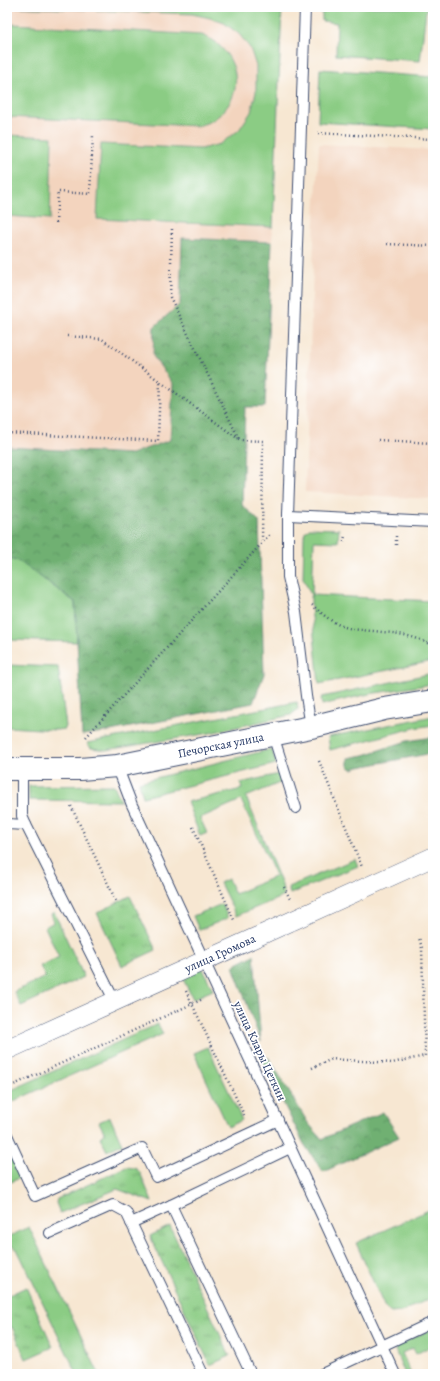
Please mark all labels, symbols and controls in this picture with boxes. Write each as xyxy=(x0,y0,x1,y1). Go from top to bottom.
street label: Печорская улица xyxy=(176,729,266,762)
street label: улица Громова xyxy=(181,930,259,977)
street label: улица Клары Цеткин xyxy=(229,998,290,1104)

